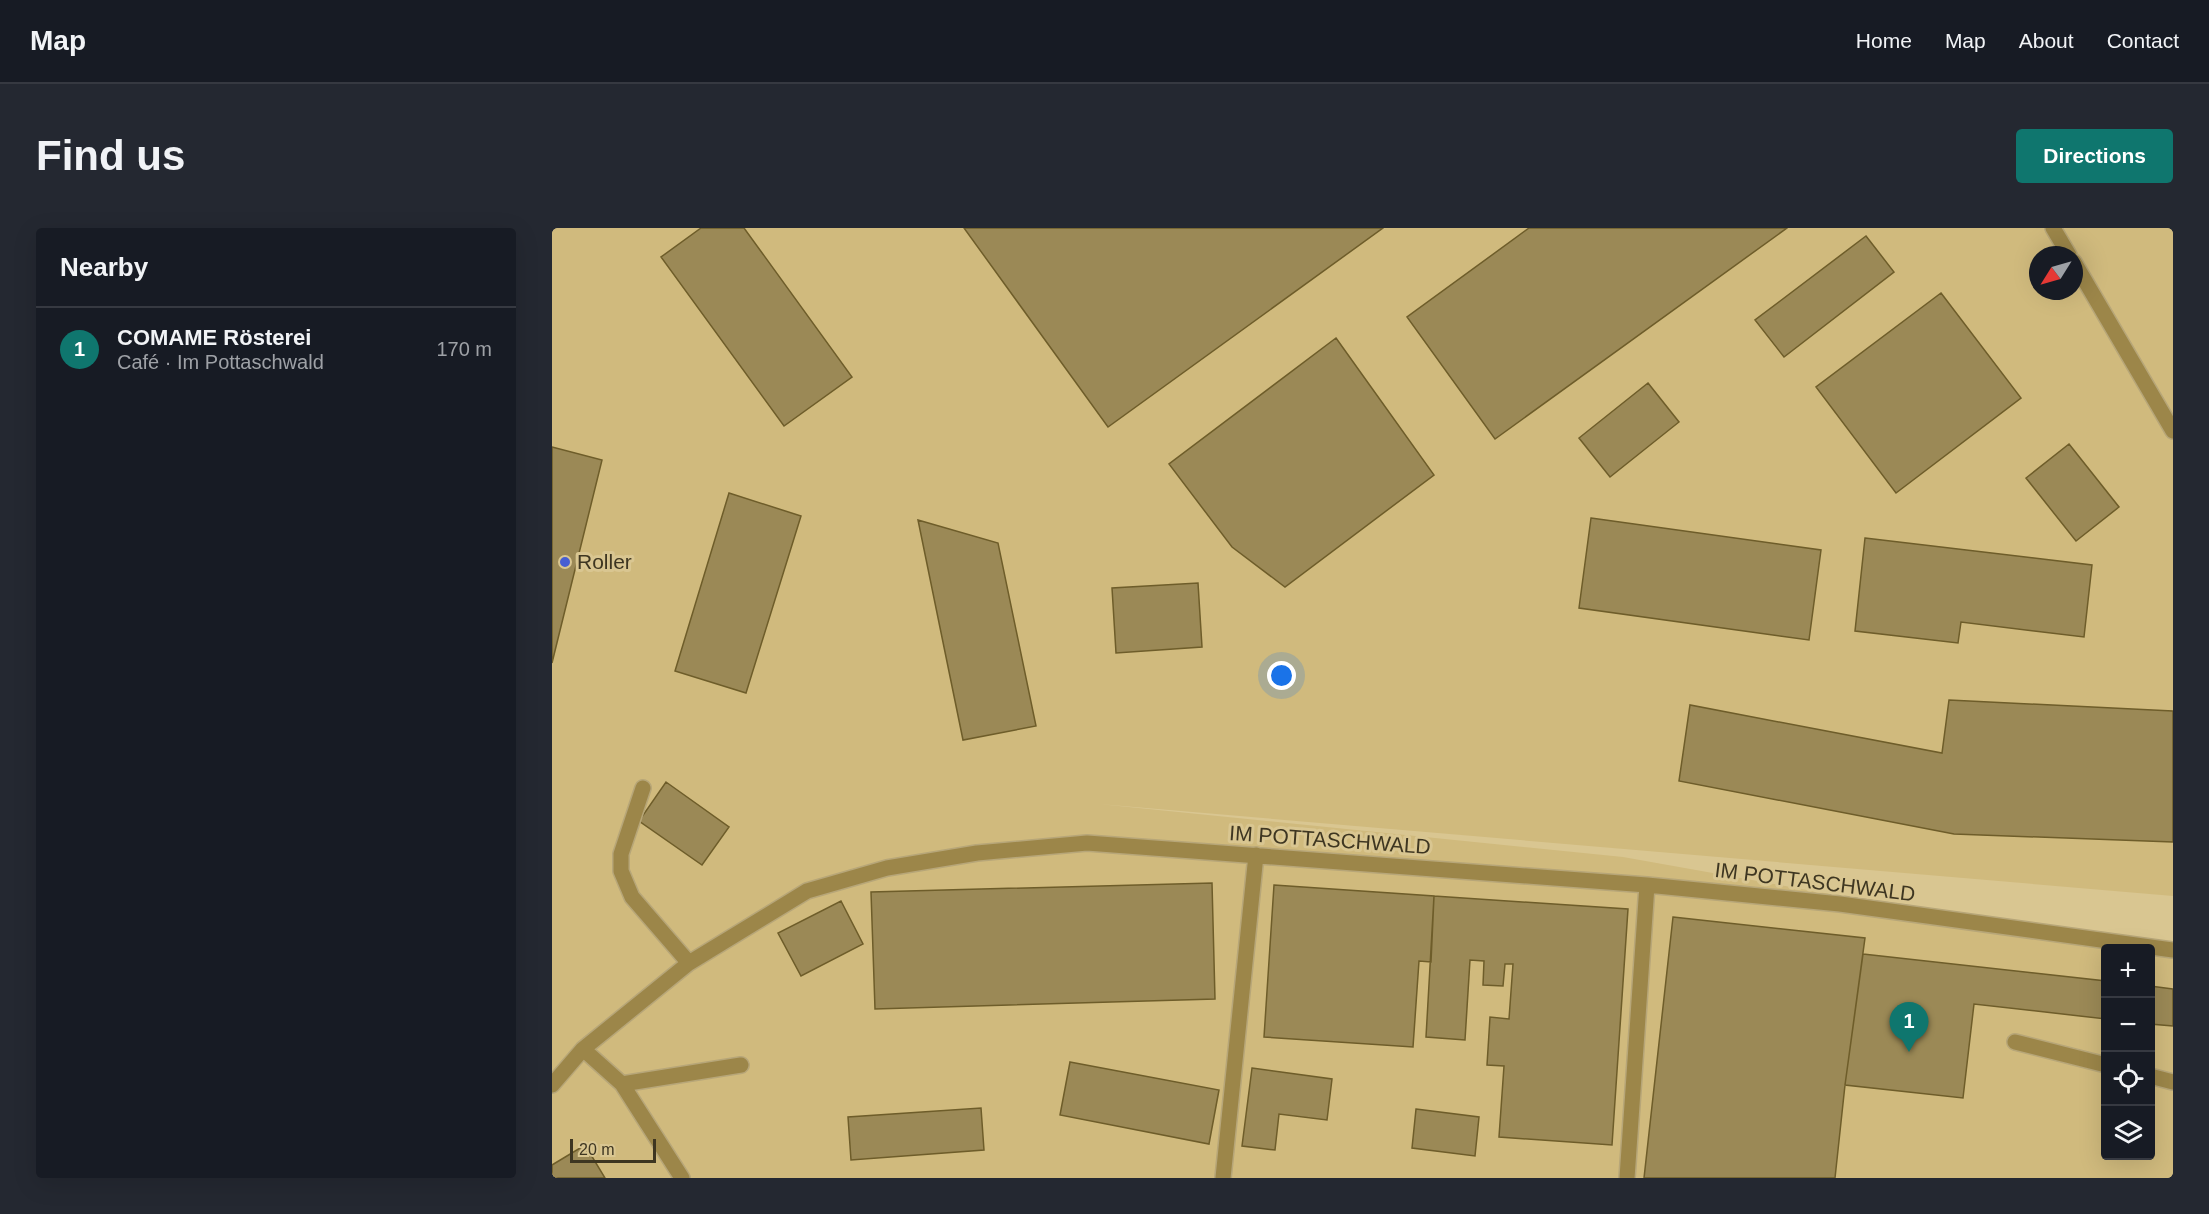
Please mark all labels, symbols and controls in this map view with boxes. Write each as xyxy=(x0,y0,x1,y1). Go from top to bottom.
text: Map xyxy=(30,25,86,56)
text: Home xyxy=(1856,29,1912,52)
text: Map xyxy=(1945,29,1986,52)
text: About xyxy=(2019,29,2074,52)
text: Contact xyxy=(2107,29,2179,52)
button: Directions xyxy=(2016,129,2173,183)
text: Find us xyxy=(36,132,185,179)
north arrow xyxy=(2029,246,2083,300)
text: Nearby xyxy=(60,252,148,282)
text: COMAME Rösterei xyxy=(117,325,311,350)
text: 1 xyxy=(74,338,85,360)
text: 170 m xyxy=(436,338,492,360)
text: Café · Im Pottaschwald xyxy=(117,351,324,373)
place label: Roller xyxy=(577,550,632,573)
marker: Roller xyxy=(558,555,572,569)
your location xyxy=(1267,661,1296,690)
street label: IM POTTASCHWALD xyxy=(1229,821,1432,858)
street label: IM POTTASCHWALD xyxy=(1713,858,1917,905)
map controls xyxy=(2101,944,2155,1160)
button: + xyxy=(2101,944,2155,998)
button: − xyxy=(2101,998,2155,1052)
pin: 1 xyxy=(1890,1002,1928,1052)
button: locate xyxy=(2101,1052,2155,1106)
button: layers xyxy=(2101,1106,2155,1160)
scale bar xyxy=(570,1136,656,1164)
text: 20 m xyxy=(579,1141,615,1158)

